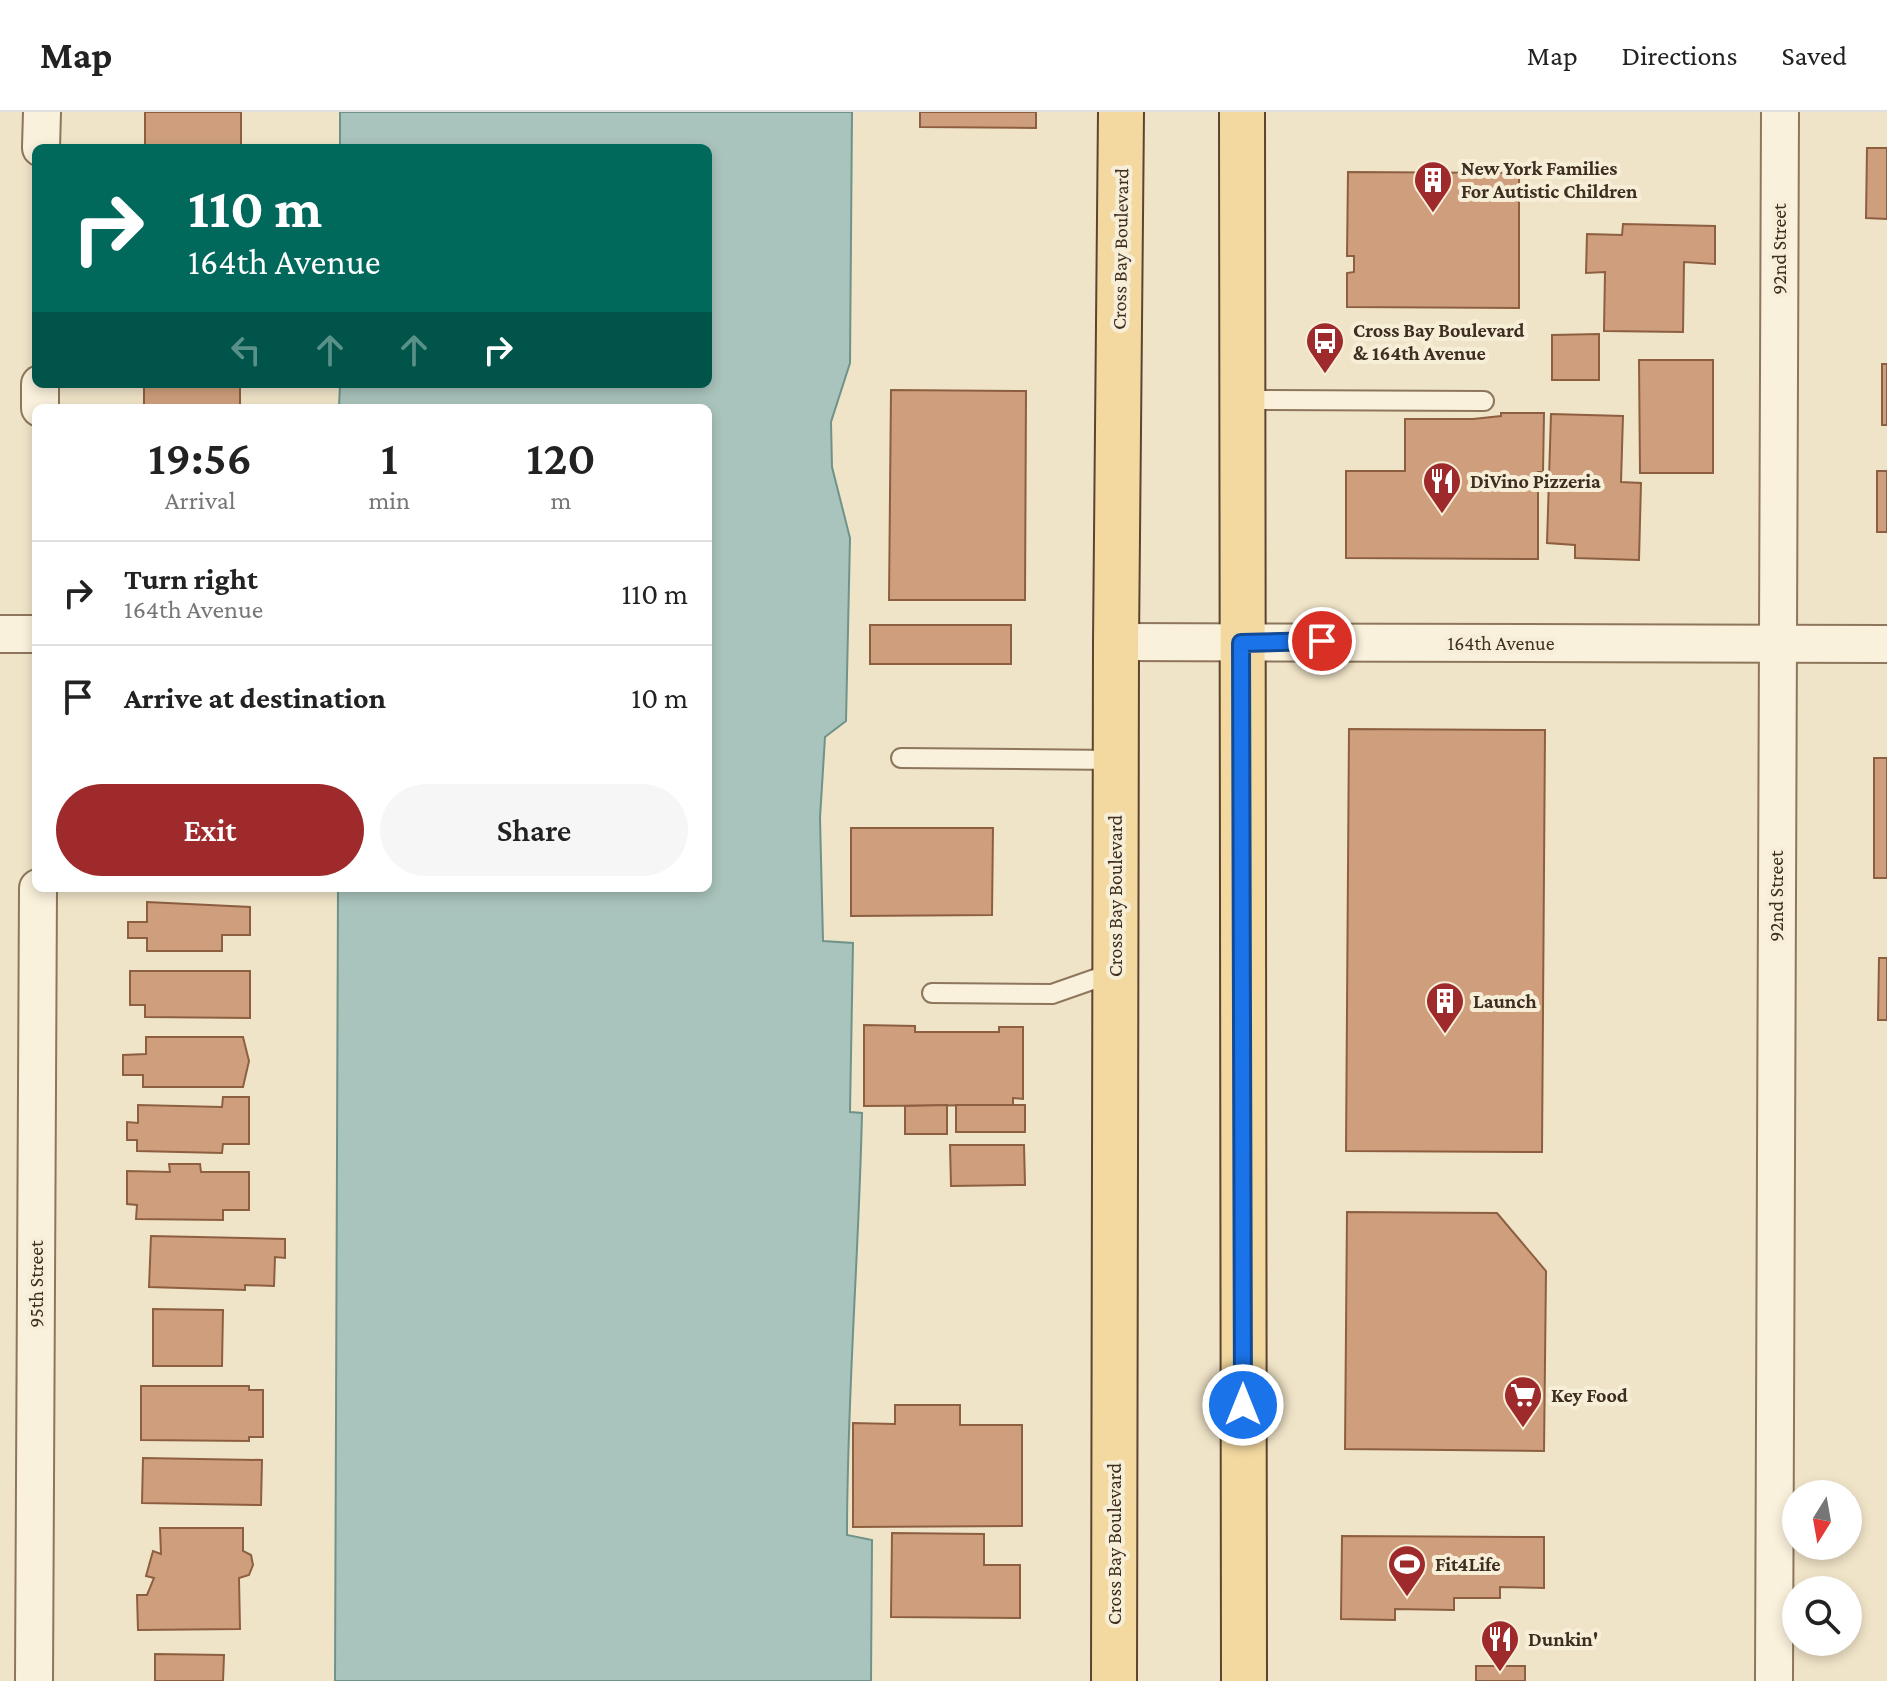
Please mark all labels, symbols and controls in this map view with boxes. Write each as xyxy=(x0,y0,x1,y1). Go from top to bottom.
text: Map xyxy=(40,34,113,76)
text: Map xyxy=(1527,40,1578,71)
text: Directions xyxy=(1622,40,1737,71)
text: Saved xyxy=(1781,40,1847,71)
place label: New York Families For Autistic Children xyxy=(1461,157,1638,202)
building icon: New York Families For Autistic Children xyxy=(1412,159,1454,214)
street label: Cross Bay Boulevard xyxy=(1108,167,1133,330)
icon: right xyxy=(56,176,160,280)
text: 110 m xyxy=(188,177,322,239)
street label: 92nd Street xyxy=(1768,203,1790,295)
text: 164th Avenue xyxy=(188,242,381,282)
place label: Cross Bay Boulevard & 164th Avenue xyxy=(1353,319,1524,364)
bus stop icon: Cross Bay Boulevard & 164th Avenue xyxy=(1304,320,1346,375)
icon: left xyxy=(224,328,268,372)
icon: ahead xyxy=(308,328,352,372)
icon: ahead xyxy=(392,328,436,372)
icon: right xyxy=(476,328,520,372)
text: 19:56 xyxy=(148,431,252,484)
text: 1 xyxy=(381,431,398,484)
text: 120 xyxy=(526,431,596,484)
restaurant icon: DiVino Pizzeria xyxy=(1421,460,1463,515)
place label: DiVino Pizzeria xyxy=(1470,470,1601,492)
text: Arrival xyxy=(165,486,236,515)
text: min xyxy=(368,486,410,515)
text: m xyxy=(551,486,571,515)
text: Turn right xyxy=(124,562,258,595)
icon: right xyxy=(56,571,100,615)
text: 110 m xyxy=(621,577,688,610)
text: 164th Avenue xyxy=(124,595,263,624)
pin xyxy=(1288,607,1356,675)
icon: arrive xyxy=(1300,619,1344,663)
street label: 164th Avenue xyxy=(1447,632,1555,654)
icon: arrive xyxy=(56,675,100,719)
text: Arrive at destination xyxy=(124,681,386,714)
text: 10 m xyxy=(631,681,688,714)
button: Exit xyxy=(56,784,364,876)
button: Share xyxy=(380,784,688,876)
street label: Cross Bay Boulevard xyxy=(1104,815,1127,977)
street label: 92nd Street xyxy=(1765,850,1787,942)
building icon: Launch xyxy=(1424,980,1466,1035)
place label: Launch xyxy=(1473,990,1537,1012)
street label: 95th Street xyxy=(25,1240,47,1328)
position arrow xyxy=(1201,1363,1285,1447)
supermarket icon: Key Food xyxy=(1502,1374,1544,1429)
place label: Key Food xyxy=(1551,1384,1628,1406)
street label: Cross Bay Boulevard xyxy=(1103,1463,1126,1625)
north arrow xyxy=(1782,1480,1862,1560)
map controls xyxy=(1782,1480,1862,1656)
sports icon: Fit4Life xyxy=(1386,1543,1428,1598)
place label: Fit4Life xyxy=(1435,1553,1501,1575)
button: search xyxy=(1782,1576,1862,1656)
restaurant icon: Dunkin' xyxy=(1479,1618,1521,1673)
place label: Dunkin' xyxy=(1528,1628,1598,1650)

